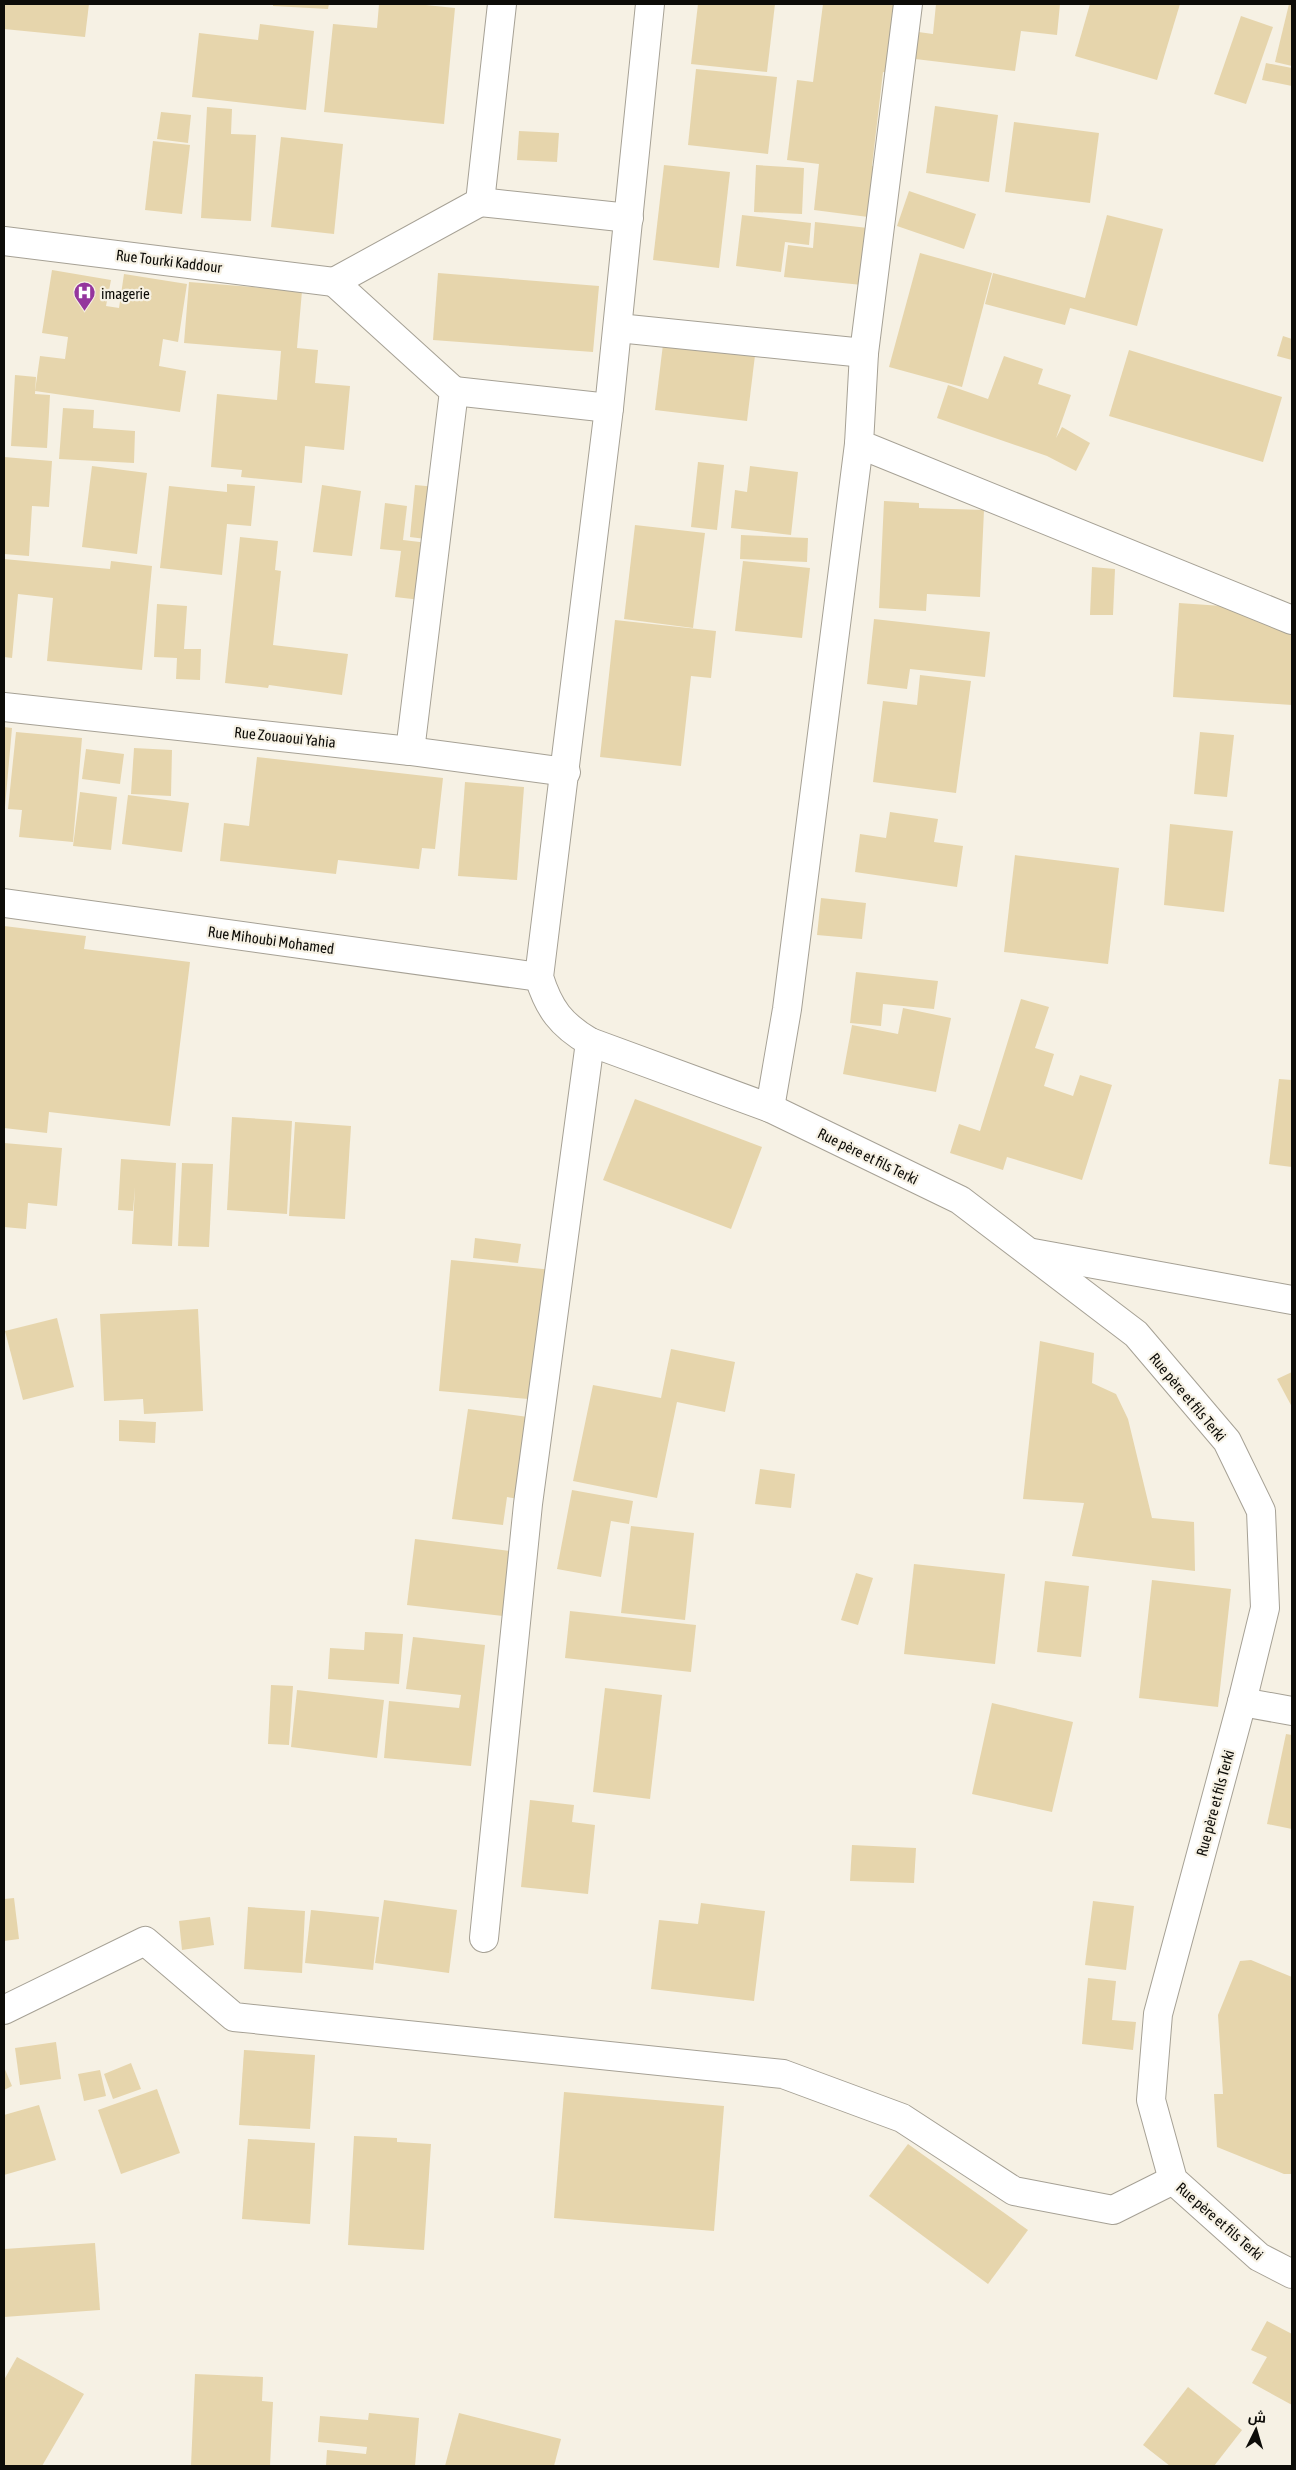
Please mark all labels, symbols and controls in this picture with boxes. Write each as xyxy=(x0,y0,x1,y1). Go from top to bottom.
street label: Rue Tourki Kaddour xyxy=(115,246,224,276)
hospital icon: imagerie xyxy=(73,281,97,312)
place label: imagerie xyxy=(101,285,150,302)
street label: Rue Zouaoui Yahia xyxy=(233,723,337,751)
street label: Rue Mihoubi Mohamed xyxy=(207,923,335,957)
street label: Rue père et fils Terki xyxy=(815,1124,921,1188)
street label: Rue père et fils Terki xyxy=(1146,1350,1230,1444)
street label: Rue père et fils Terki xyxy=(1193,1748,1237,1858)
street label: Rue père et fils Terki xyxy=(1173,2179,1267,2263)
north arrow xyxy=(1231,2405,1281,2455)
text: ش xyxy=(1247,2408,1267,2427)

